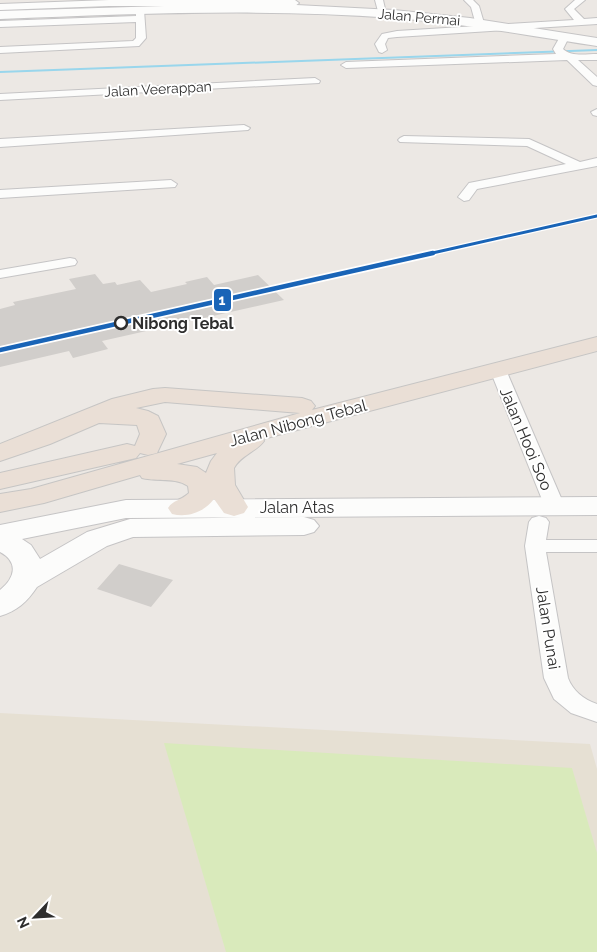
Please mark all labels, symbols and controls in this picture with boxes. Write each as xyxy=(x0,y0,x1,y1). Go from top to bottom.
street label: Jalan Permai xyxy=(377,5,461,29)
street label: Jalan Veerappan xyxy=(104,78,212,100)
line badge: 1 xyxy=(213,288,232,312)
text: 1 xyxy=(219,292,226,308)
place label: Nibong Tebal xyxy=(132,314,235,333)
marker: Nibong Tebal xyxy=(114,316,128,330)
street label: Jalan Hooi Soo xyxy=(496,385,556,493)
street label: Jalan Nibong Tebal xyxy=(227,395,369,450)
street label: Jalan Atas xyxy=(260,498,335,517)
street label: Jalan Punai xyxy=(532,585,564,671)
north arrow xyxy=(10,892,60,942)
text: N xyxy=(14,914,33,931)

